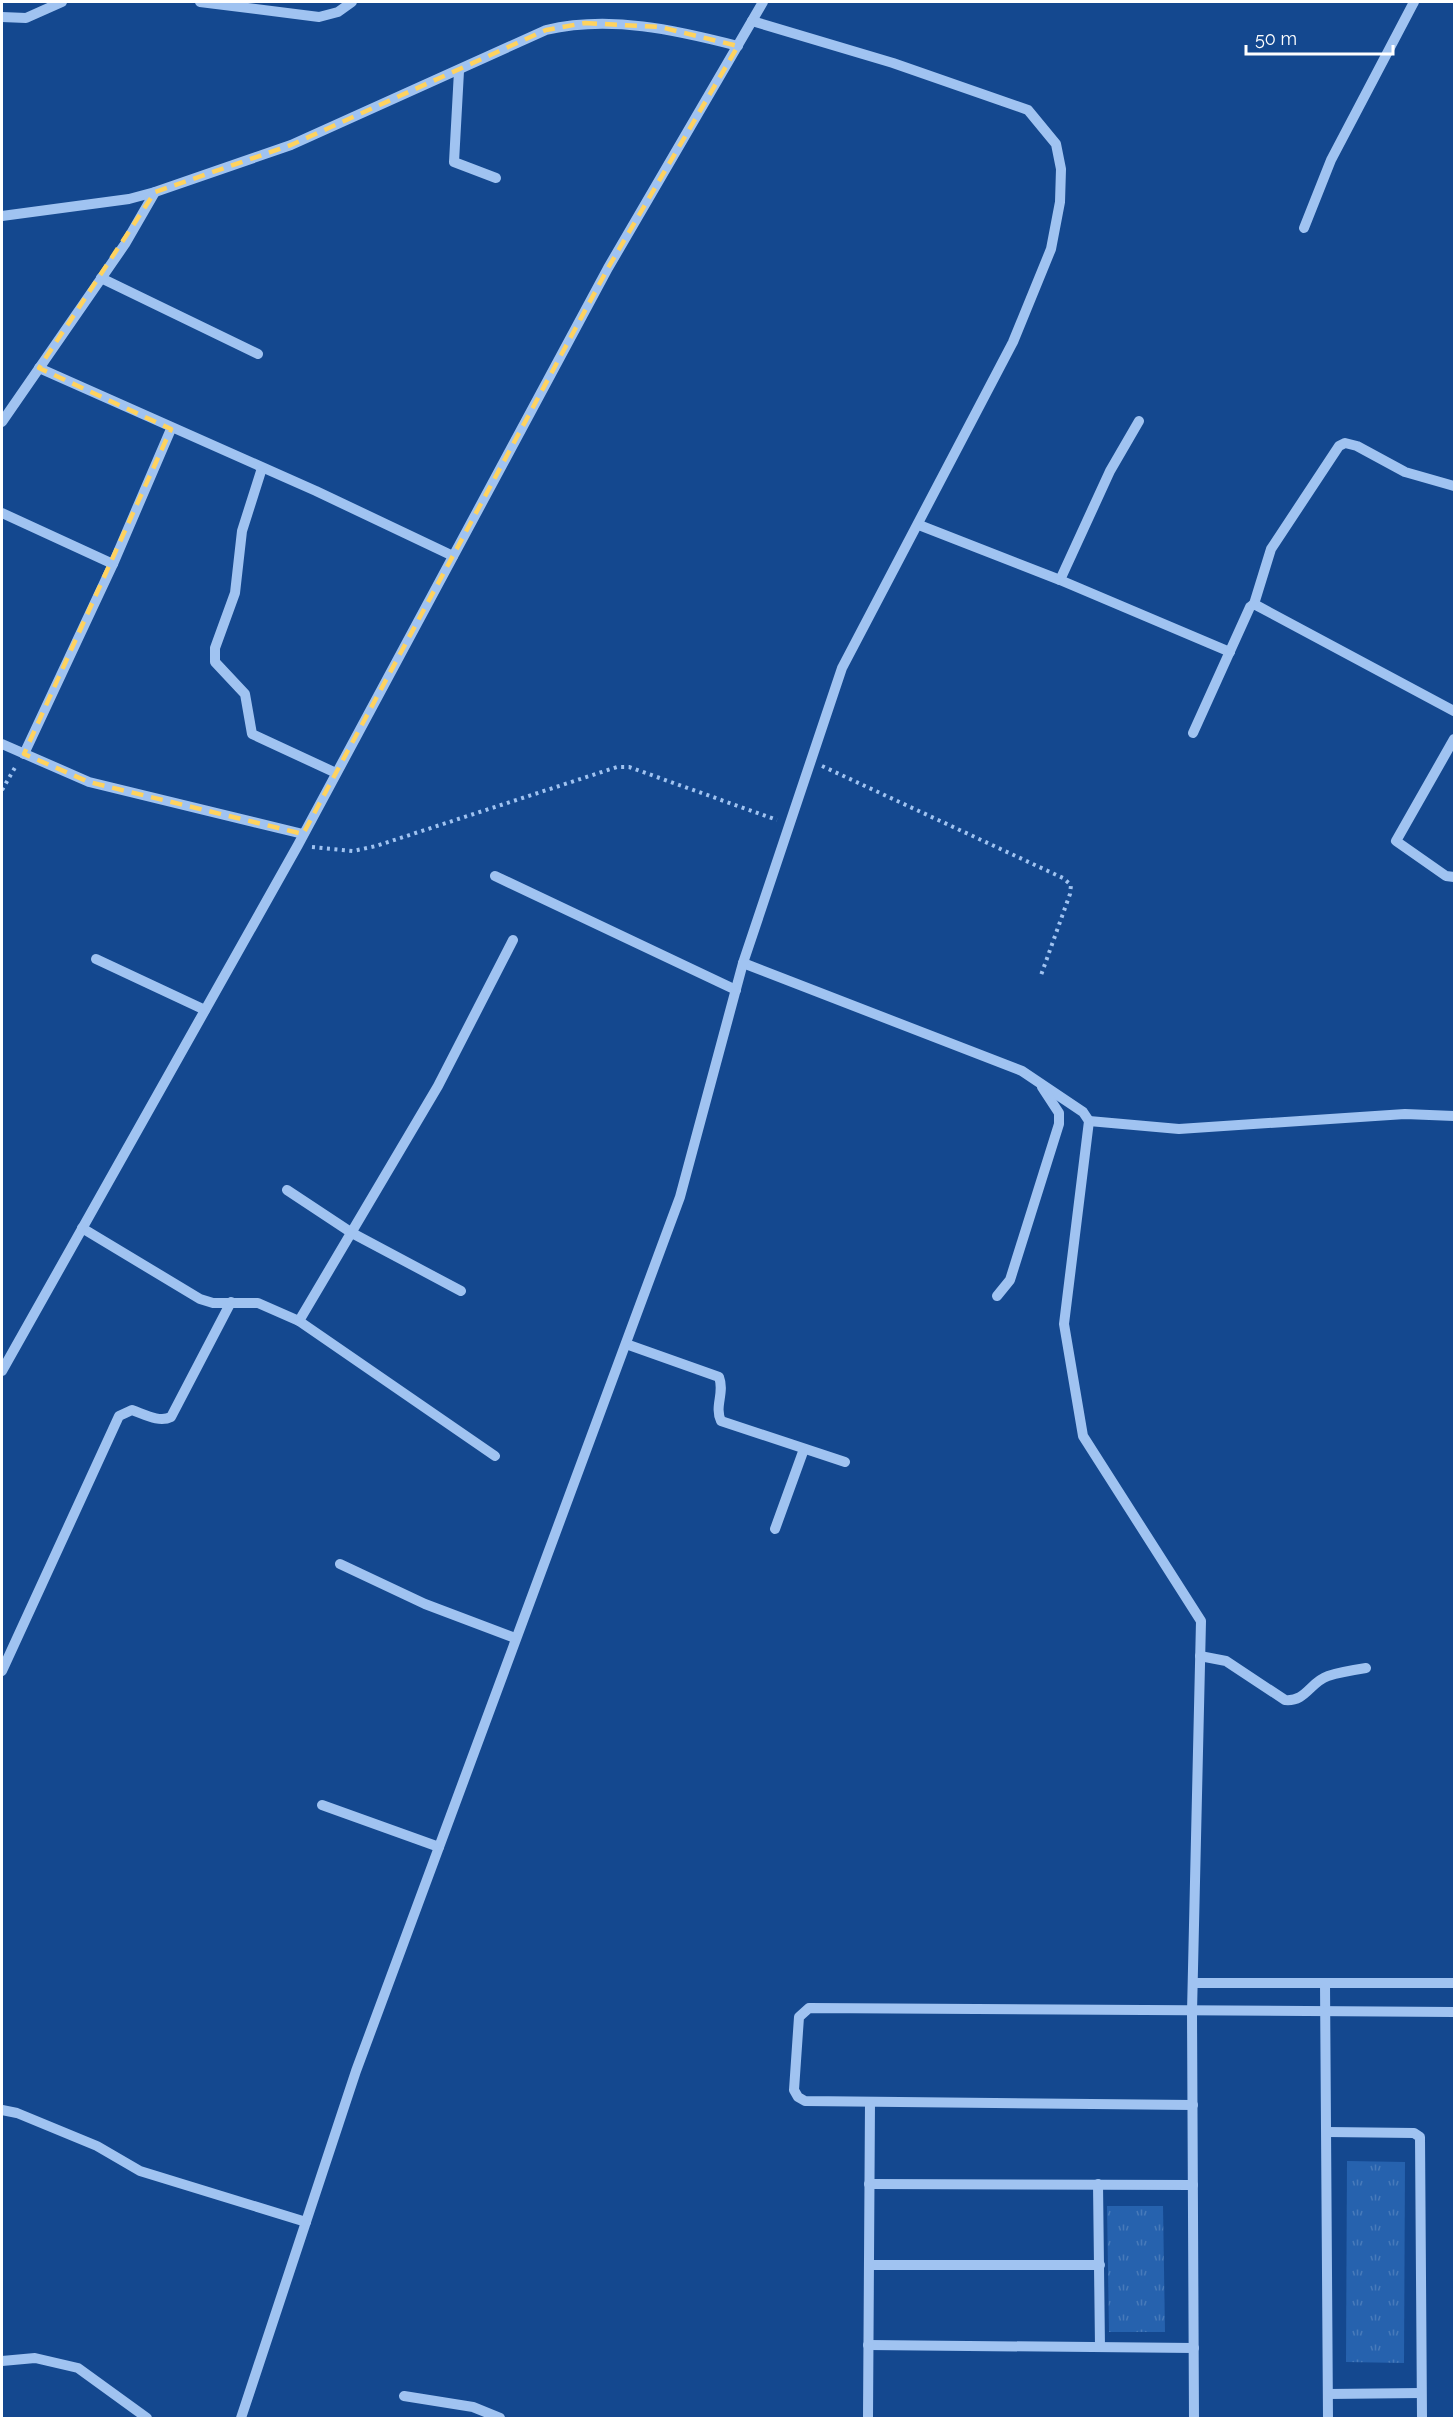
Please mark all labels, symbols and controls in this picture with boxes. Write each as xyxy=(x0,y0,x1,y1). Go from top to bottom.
scale bar xyxy=(1246,18,1393,56)
text: 50 m xyxy=(1255,28,1297,49)

